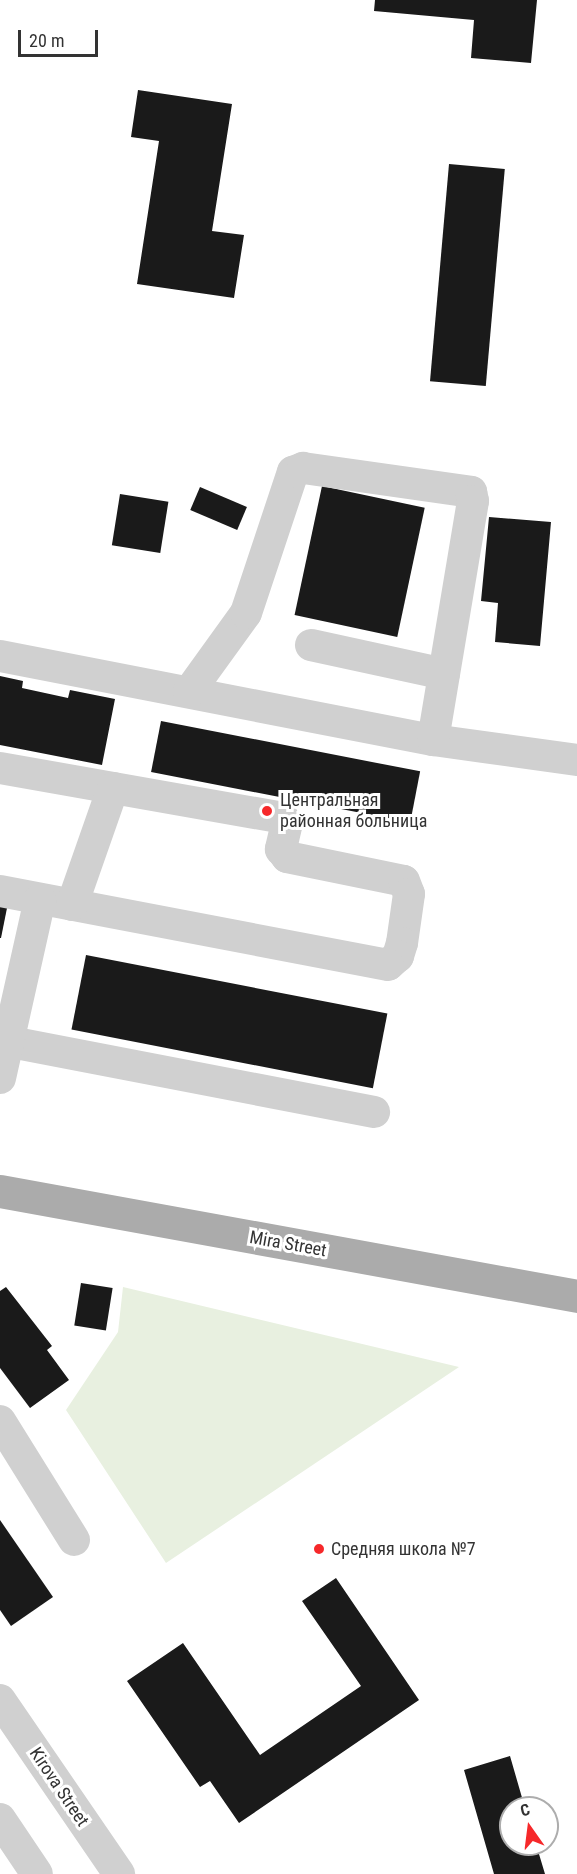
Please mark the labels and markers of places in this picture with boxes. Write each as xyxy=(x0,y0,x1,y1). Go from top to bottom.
place label: Центральная районная больница xyxy=(280,790,427,832)
marker: Центральная районная больница xyxy=(258,802,276,820)
place label: Средняя школа №7 xyxy=(331,1538,476,1560)
marker: Средняя школа №7 xyxy=(312,1542,326,1556)

